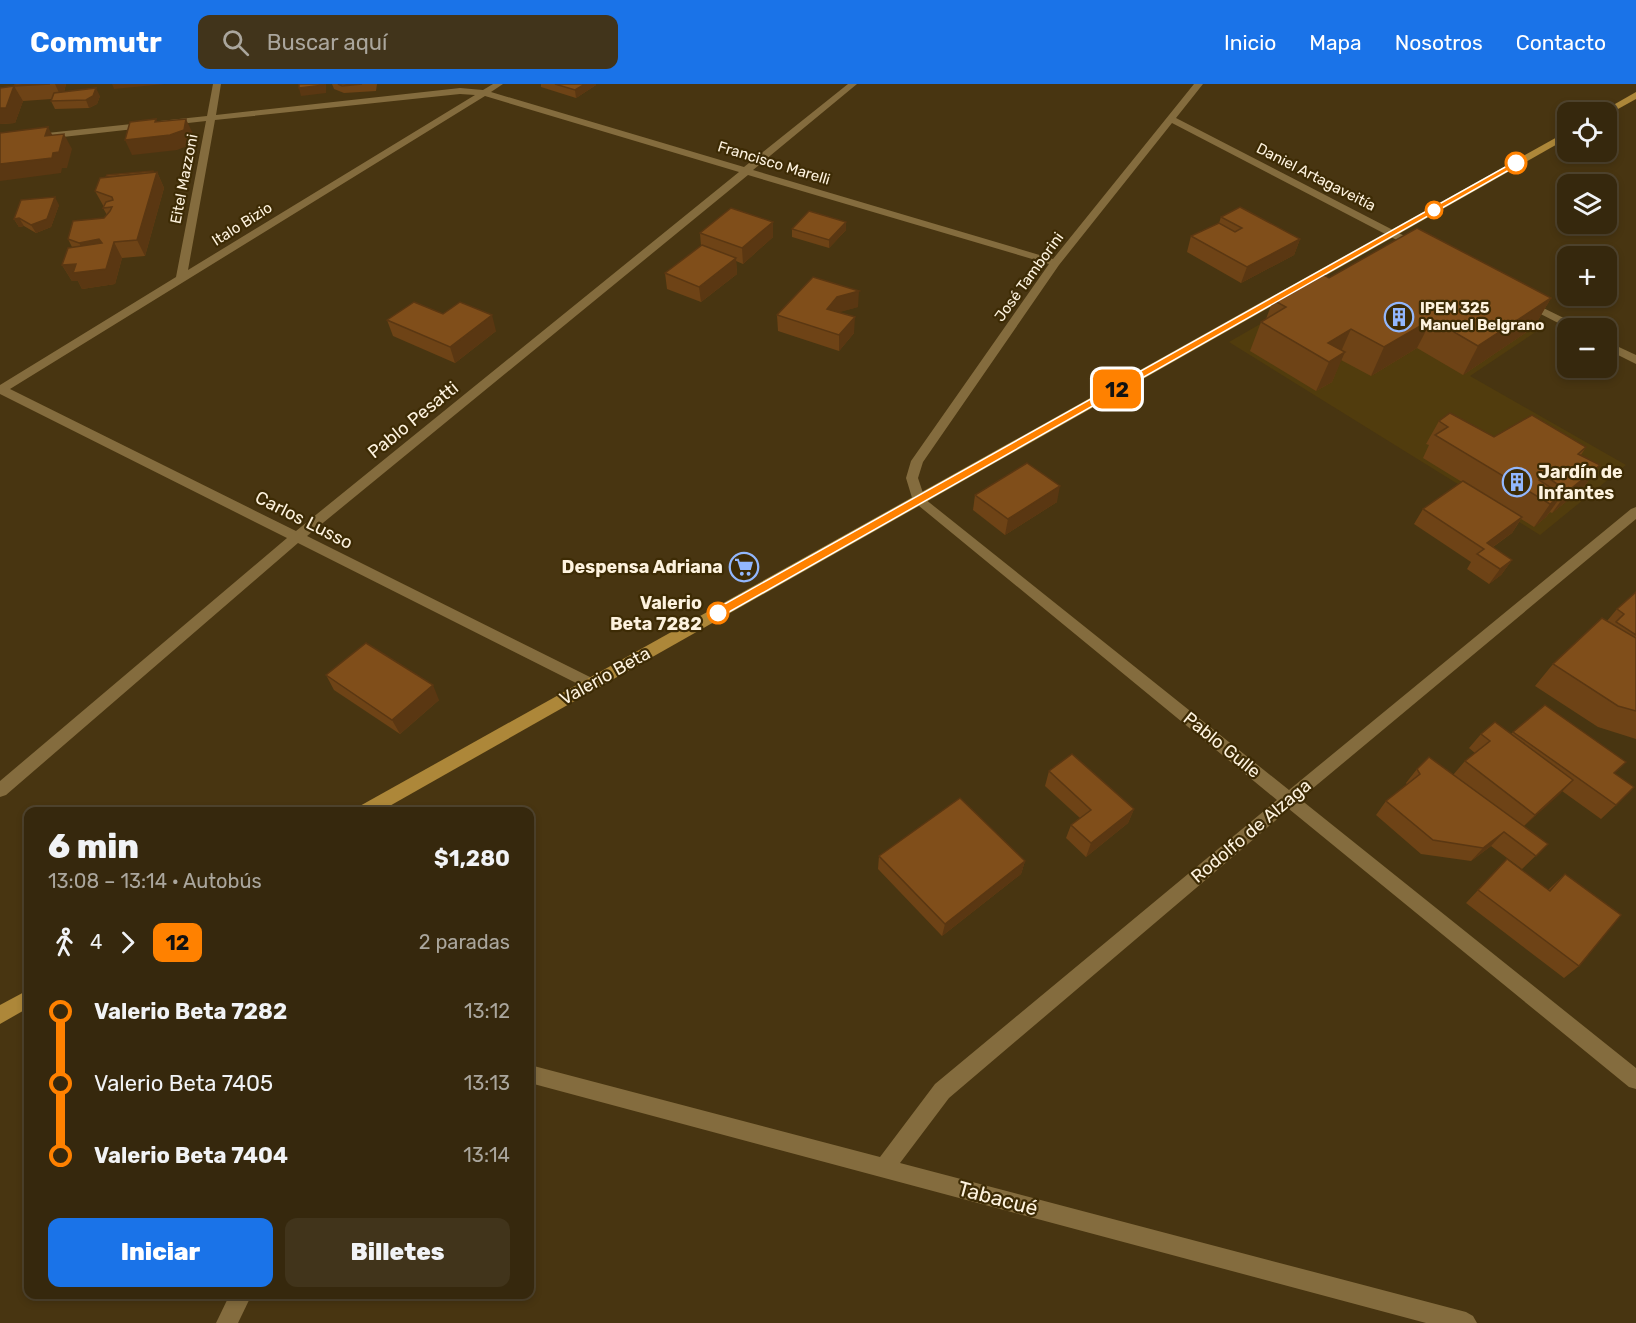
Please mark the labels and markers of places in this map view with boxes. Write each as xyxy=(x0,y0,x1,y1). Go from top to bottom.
unlabelled marker xyxy=(1505,152,1527,174)
unlabelled marker xyxy=(1425,201,1443,219)
place label: IPEM 325 Manuel Belgrano xyxy=(1420,299,1545,334)
building icon: IPEM 325 Manuel Belgrano xyxy=(1383,301,1415,333)
place label: Jardín de Infantes xyxy=(1538,461,1623,504)
building icon: Jardín de Infantes xyxy=(1501,466,1533,498)
supermarket icon: Despensa Adriana xyxy=(728,551,760,583)
place label: Despensa Adriana xyxy=(562,556,723,578)
place label: Valerio Beta 7282 xyxy=(610,592,702,635)
marker: Valerio Beta 7282 xyxy=(707,602,729,624)

